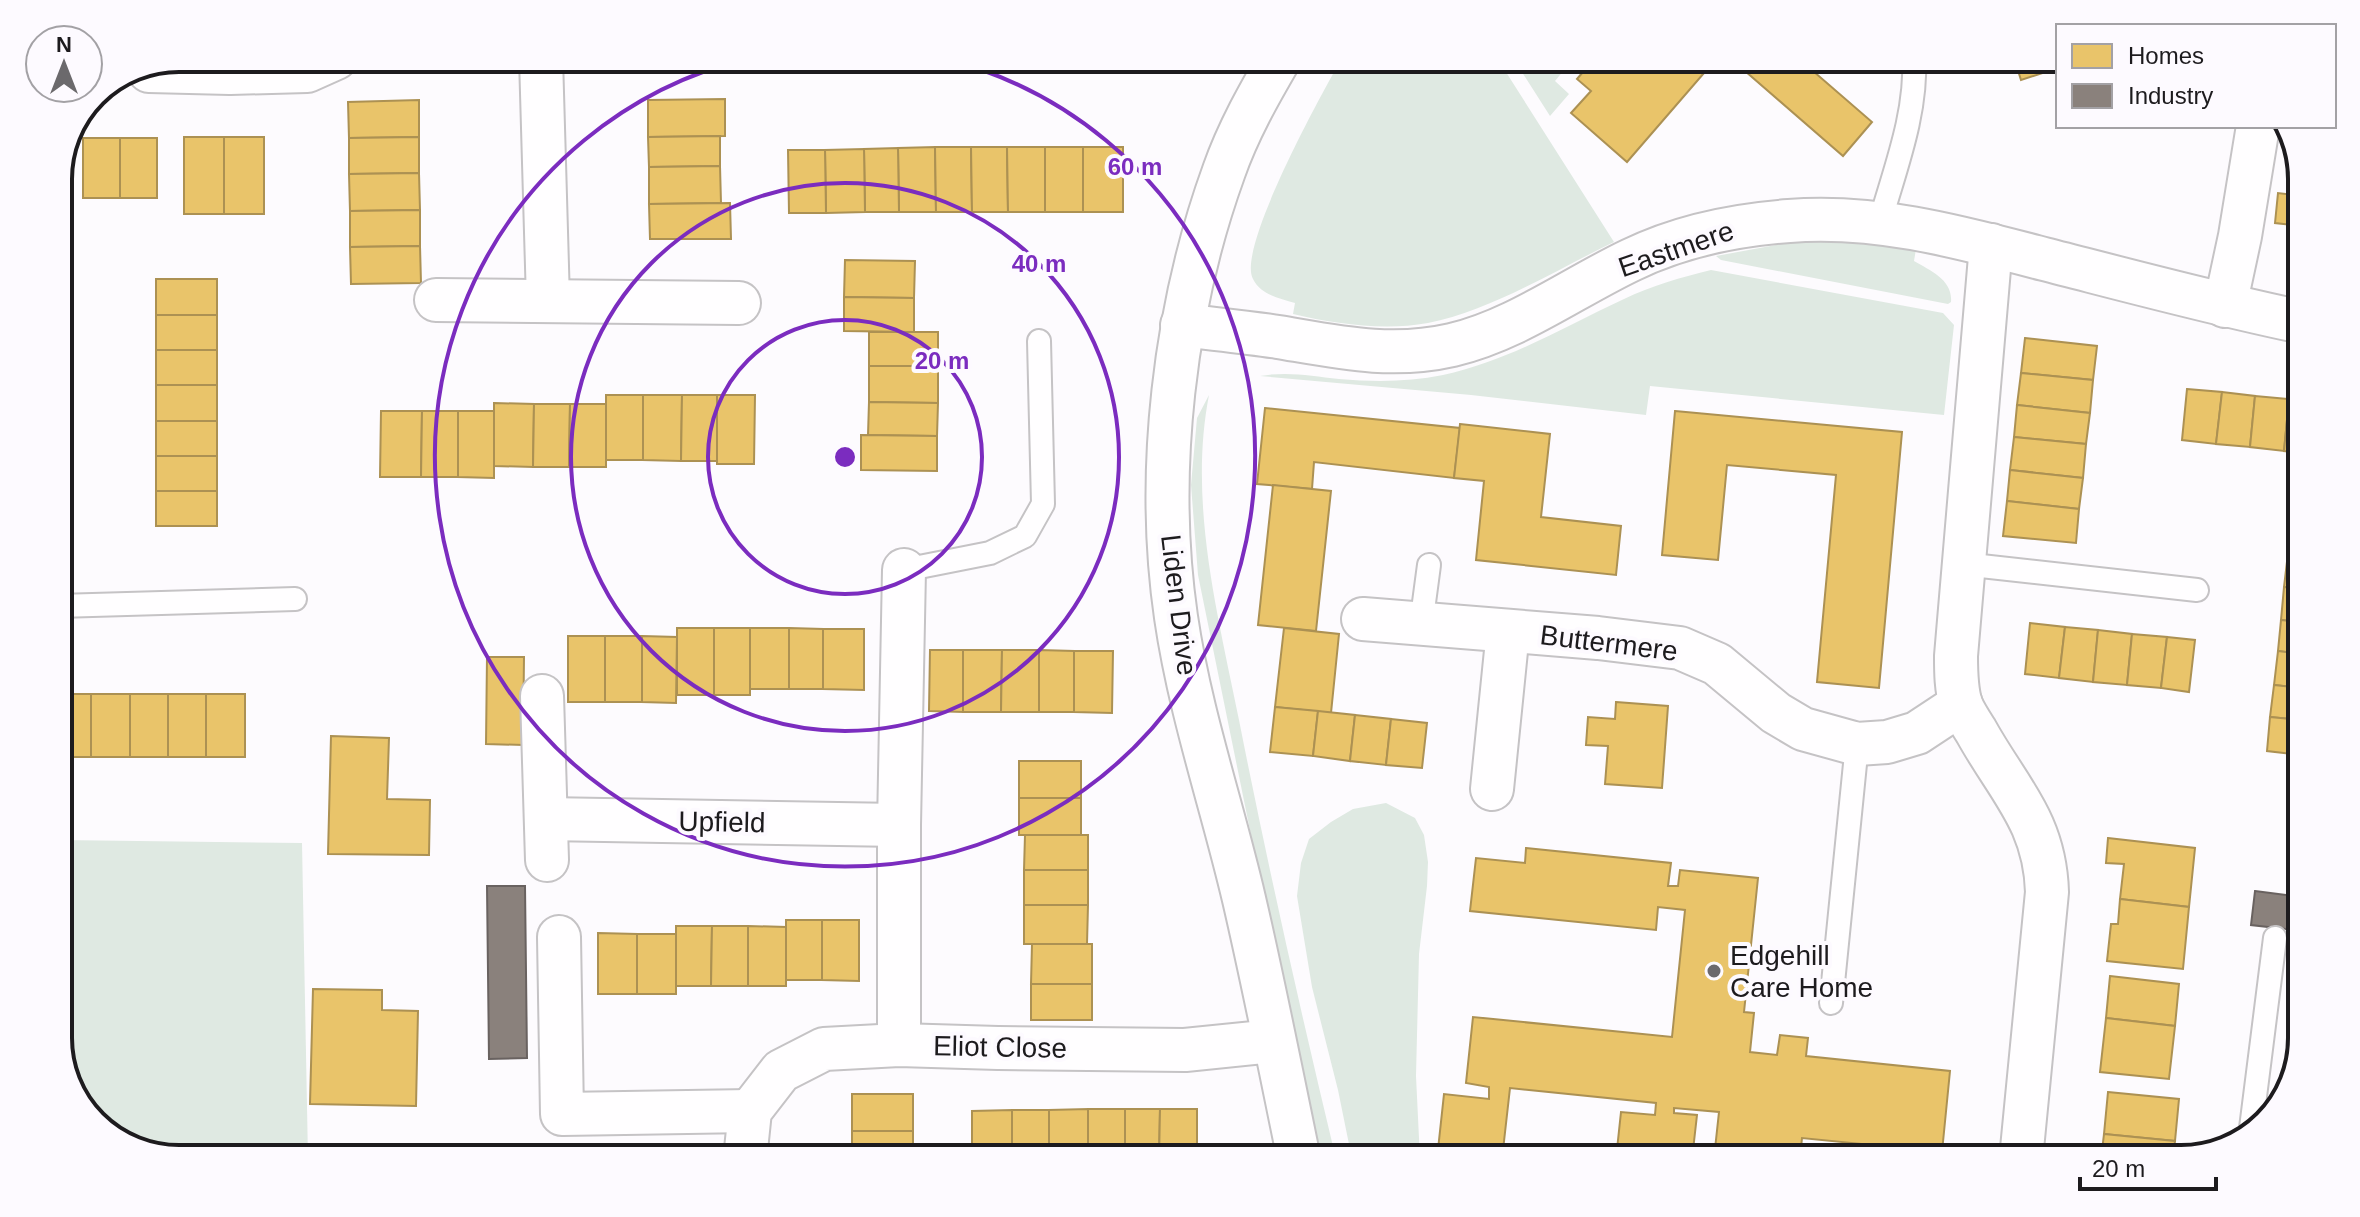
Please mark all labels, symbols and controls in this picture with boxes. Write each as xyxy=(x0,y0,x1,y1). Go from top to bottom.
north arrow xyxy=(24,24,104,104)
legend xyxy=(2056,24,2336,128)
text: N xyxy=(56,32,72,57)
text: Homes xyxy=(2128,42,2204,69)
text: Industry xyxy=(2128,82,2213,109)
text: 60 m xyxy=(1108,153,1162,180)
street label: Eastmere xyxy=(1614,215,1738,283)
text: 40 m xyxy=(1012,250,1066,277)
text: 20 m xyxy=(915,347,969,374)
centre of rings xyxy=(831,443,859,471)
street label: Liden Drive xyxy=(1155,533,1203,677)
street label: Buttermere xyxy=(1538,619,1680,667)
street label: Upfield xyxy=(678,806,766,838)
place label: Edgehill Care Home xyxy=(1730,940,1873,1003)
marker: Edgehill Care Home xyxy=(1705,962,1723,980)
street label: Eliot Close xyxy=(933,1030,1067,1064)
scale bar xyxy=(2080,1141,2216,1191)
text: 20 m xyxy=(2092,1155,2145,1182)

